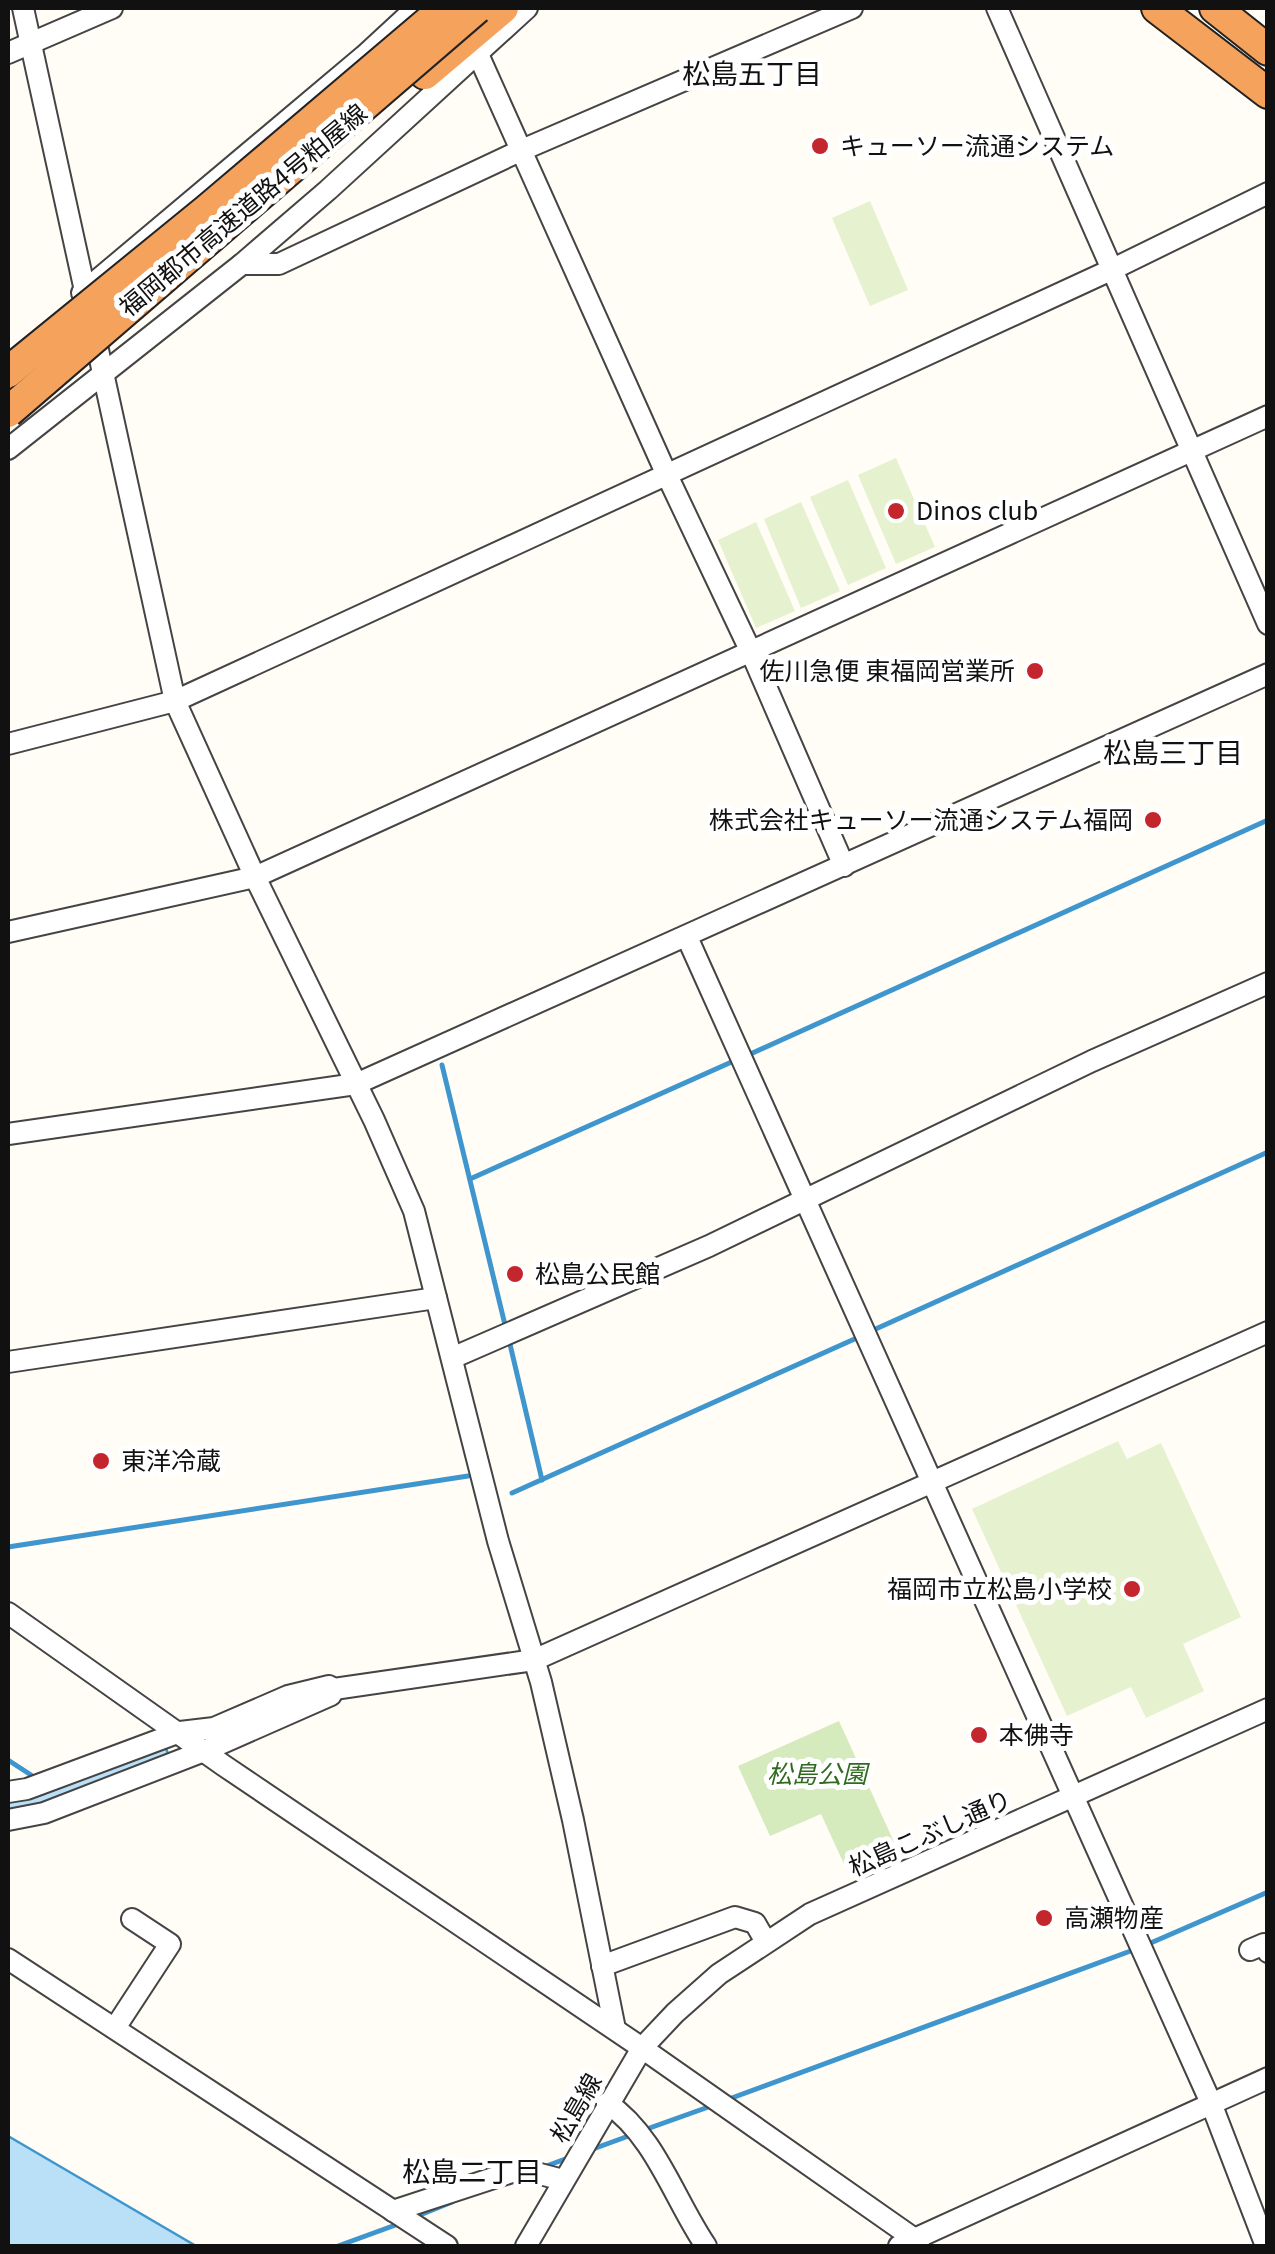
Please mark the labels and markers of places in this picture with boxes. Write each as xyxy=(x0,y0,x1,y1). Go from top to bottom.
place label: キューソー流通システム xyxy=(840,126,1114,162)
marker: キューソー流通システム xyxy=(809,135,831,157)
place label: Dinos club xyxy=(916,491,1038,527)
marker: Dinos club xyxy=(885,500,907,522)
place label: 佐川急便 東福岡営業所 xyxy=(759,651,1015,687)
marker: 佐川急便 東福岡営業所 xyxy=(1024,660,1046,682)
place label: 株式会社キューソー流通システム福岡 xyxy=(709,800,1133,836)
marker: 株式会社キューソー流通システム福岡 xyxy=(1142,809,1164,831)
place label: 松島公民館 xyxy=(535,1254,660,1290)
marker: 松島公民館 xyxy=(504,1263,526,1285)
place label: 東洋冷蔵 xyxy=(121,1441,221,1477)
marker: 東洋冷蔵 xyxy=(90,1450,112,1472)
place label: 福岡市立松島小学校 xyxy=(887,1569,1112,1605)
marker: 福岡市立松島小学校 xyxy=(1121,1578,1143,1600)
place label: 本佛寺 xyxy=(999,1715,1074,1751)
marker: 本佛寺 xyxy=(968,1724,990,1746)
place label: 高瀬物産 xyxy=(1064,1898,1164,1934)
marker: 高瀬物産 xyxy=(1033,1907,1055,1929)

